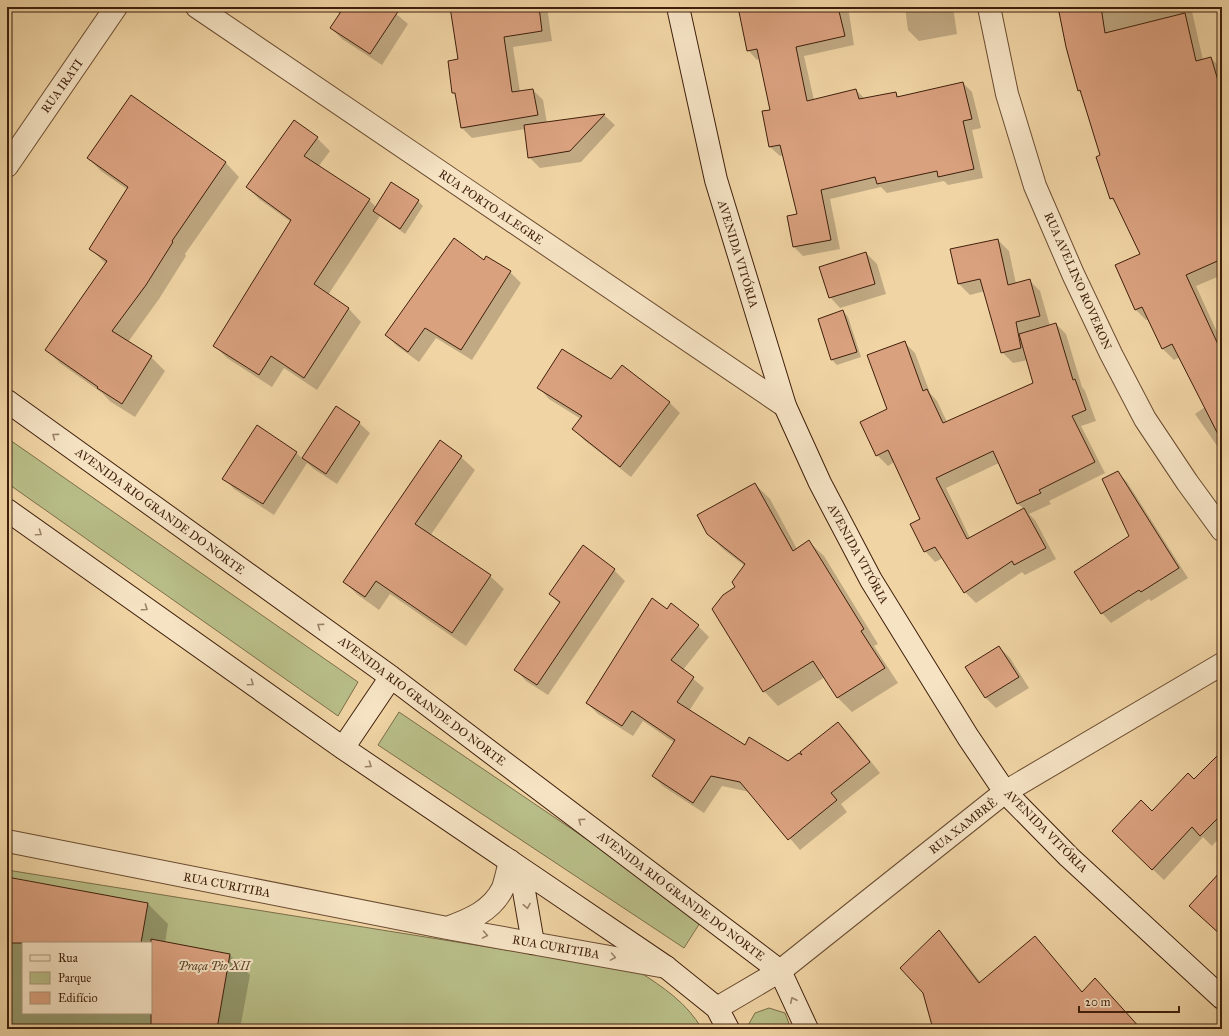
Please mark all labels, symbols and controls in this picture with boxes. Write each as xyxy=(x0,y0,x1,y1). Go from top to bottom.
street label: RUA IRATI xyxy=(38,56,86,116)
street label: RUA PORTO ALEGRE xyxy=(436,167,546,247)
street label: AVENIDA VITÓRIA xyxy=(715,197,763,309)
street label: RUA AVELINO ROVERON xyxy=(1041,210,1115,352)
one-way arrow xyxy=(52,433,59,441)
street label: AVENIDA RIO GRANDE DO NORTE xyxy=(72,444,248,577)
street label: AVENIDA VITÓRIA xyxy=(824,500,893,606)
one-way arrow xyxy=(35,528,42,536)
one-way arrow xyxy=(141,603,148,611)
one-way arrow xyxy=(317,623,324,631)
street label: AVENIDA RIO GRANDE DO NORTE xyxy=(335,633,509,769)
one-way arrow xyxy=(247,678,254,685)
one-way arrow xyxy=(365,760,372,767)
street label: AVENIDA VITÓRIA xyxy=(1001,784,1092,875)
street label: RUA XAMBRÊ xyxy=(926,794,1000,857)
one-way arrow xyxy=(579,819,586,826)
street label: AVENIDA RIO GRANDE DO NORTE xyxy=(594,828,768,964)
street label: RUA CURITIBA xyxy=(182,870,272,900)
one-way arrow xyxy=(522,903,531,909)
one-way arrow xyxy=(482,930,488,939)
street label: RUA CURITIBA xyxy=(511,932,601,962)
legend xyxy=(22,942,152,1014)
text: Rua xyxy=(58,951,79,965)
one-way arrow xyxy=(610,953,616,961)
park label: Praça Pio XII xyxy=(178,959,252,973)
text: Parque xyxy=(58,971,91,986)
scale bar xyxy=(1079,988,1179,1014)
text: Edifício xyxy=(58,991,98,1005)
text: 20 m xyxy=(1085,995,1111,1009)
one-way arrow xyxy=(790,997,798,1004)

